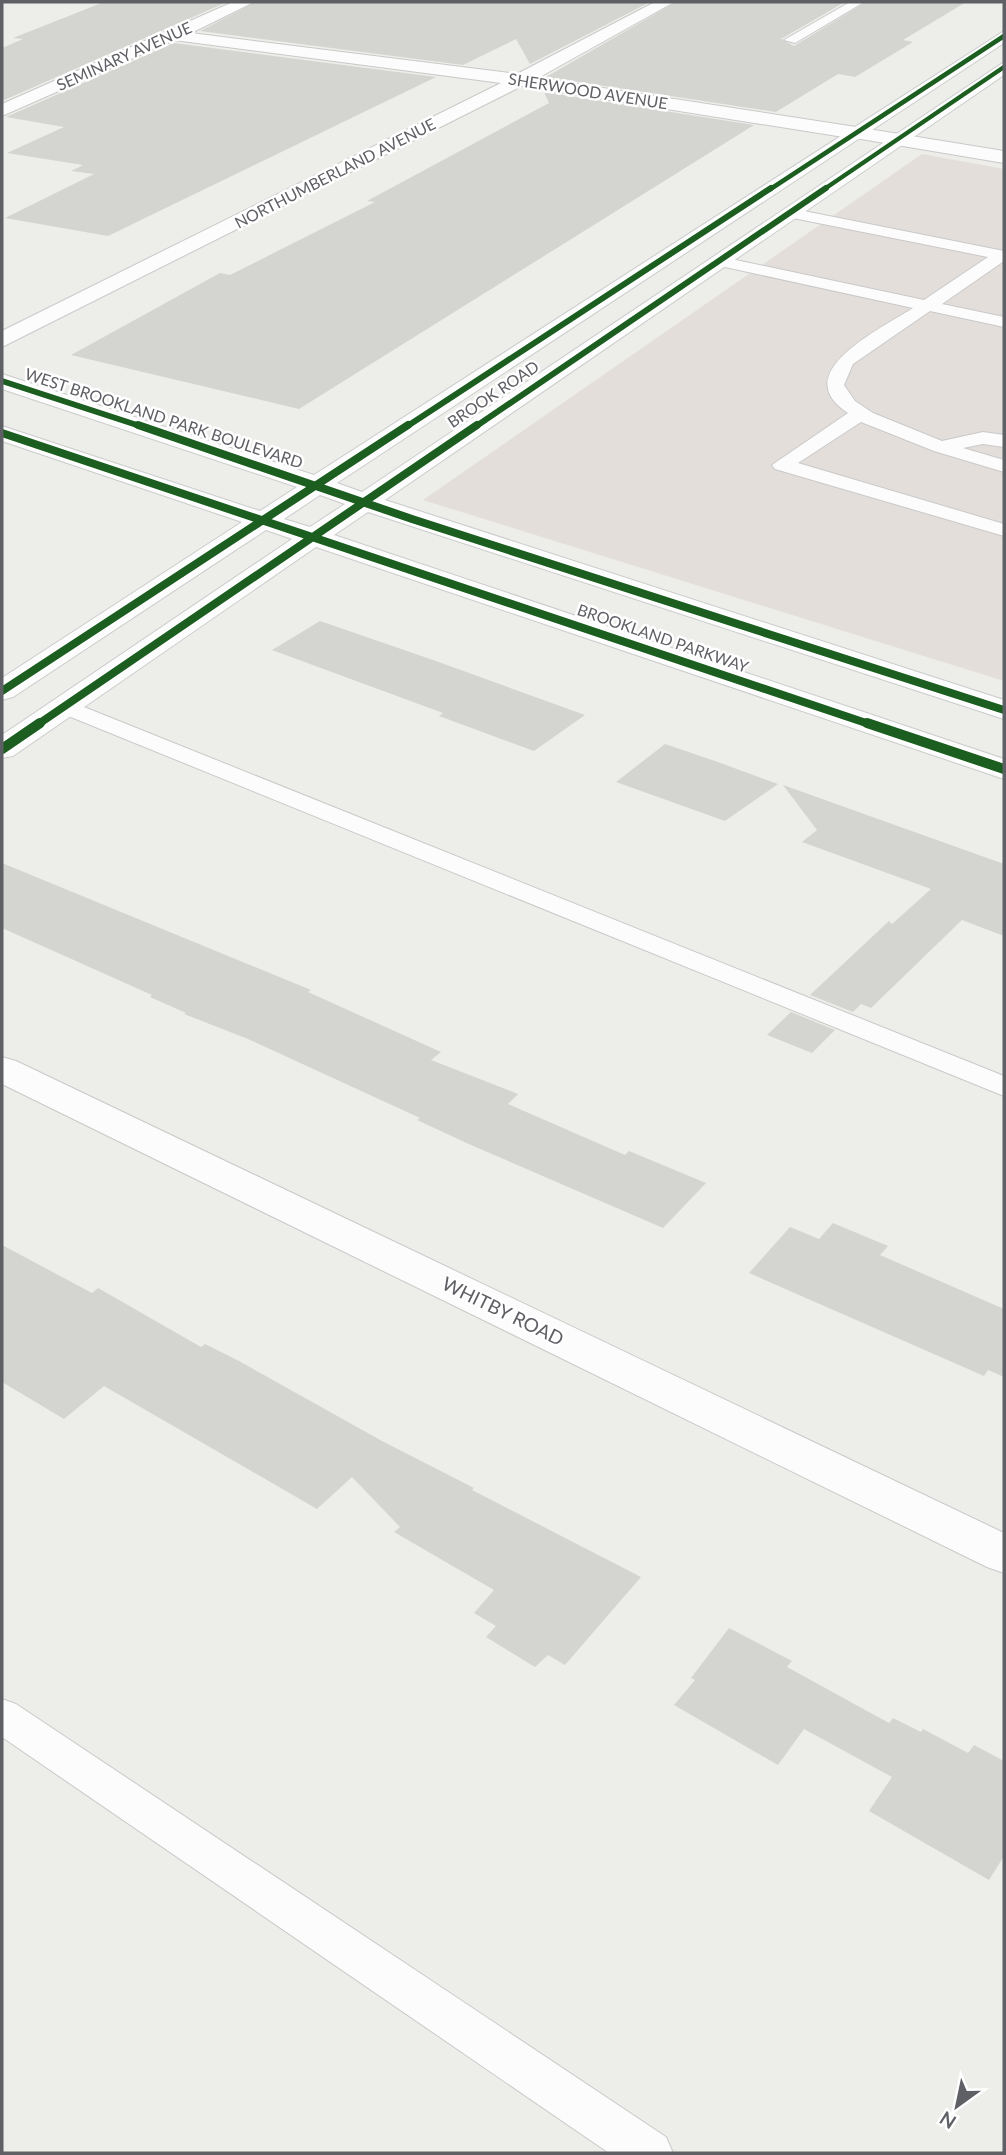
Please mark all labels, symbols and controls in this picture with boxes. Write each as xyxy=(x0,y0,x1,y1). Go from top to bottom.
street label: SEMINARY AVENUE xyxy=(53,17,194,94)
street label: SHERWOOD AVENUE xyxy=(507,69,669,112)
street label: NORTHUMBERLAND AVENUE xyxy=(231,114,438,232)
street label: BROOK ROAD xyxy=(443,356,542,431)
street label: WEST BROOKLAND PARK BOULEVARD xyxy=(23,363,306,472)
street label: BROOKLAND PARKWAY xyxy=(575,599,751,676)
street label: WHITBY ROAD xyxy=(439,1271,568,1350)
north arrow xyxy=(922,2071,992,2141)
text: N xyxy=(935,2107,960,2134)

